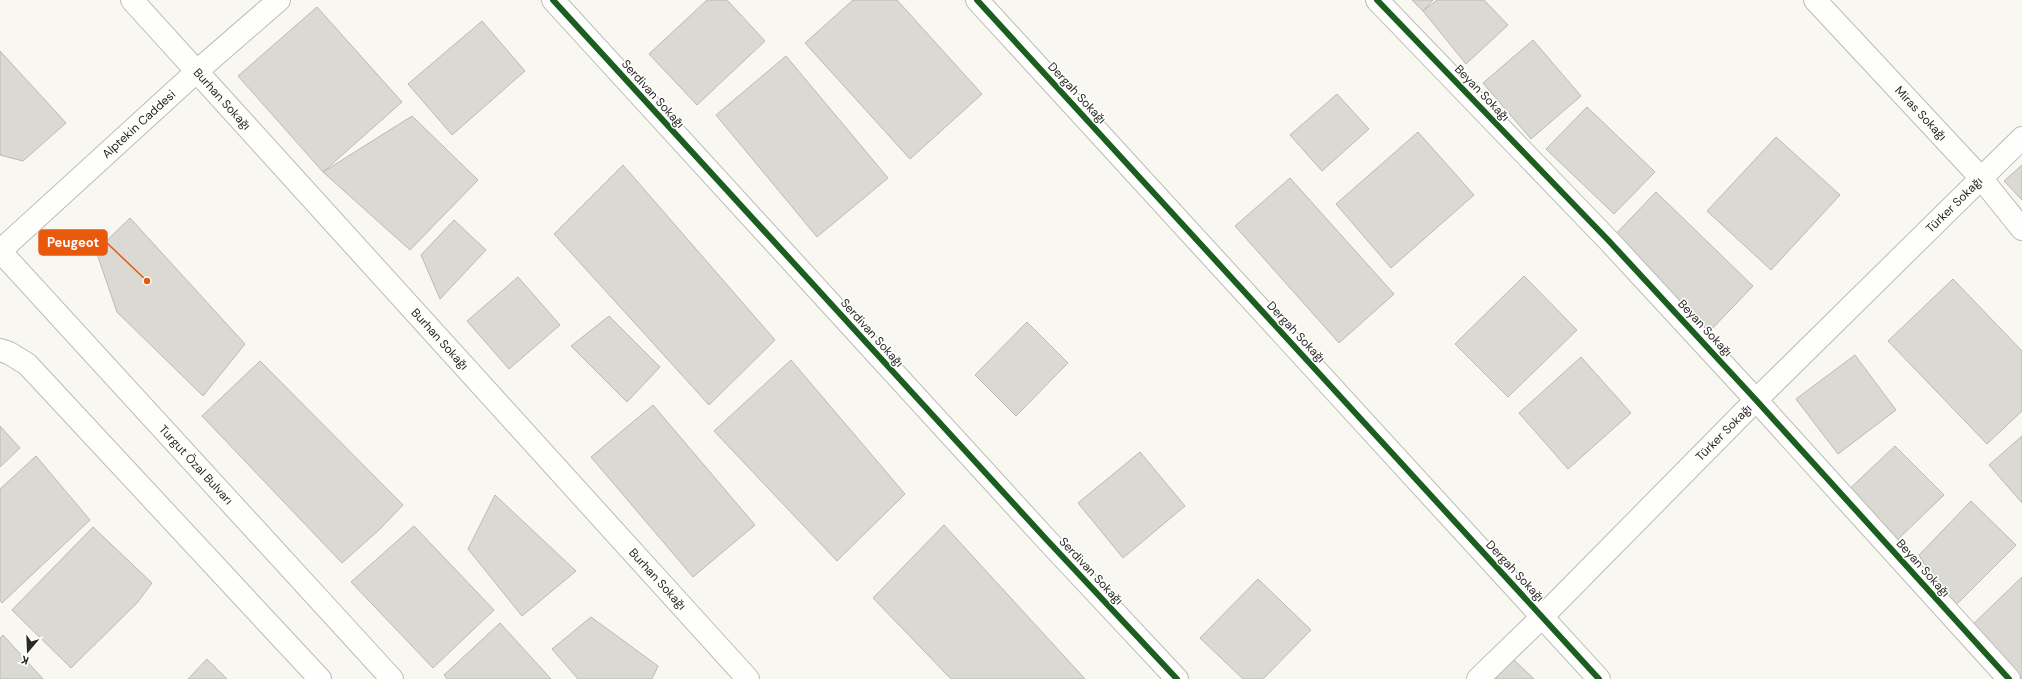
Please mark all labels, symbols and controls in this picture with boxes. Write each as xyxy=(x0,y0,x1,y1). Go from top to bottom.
street label: Serdivan Sokağı xyxy=(618,56,688,132)
street label: Dergah Sokağı xyxy=(1044,59,1110,127)
street label: Beyan Sokağı xyxy=(1451,61,1513,125)
street label: Burhan Sokağı xyxy=(190,65,254,134)
street label: Miras Sokağı xyxy=(1891,83,1950,144)
street label: Alptekin Caddesi xyxy=(99,86,179,162)
street label: Türker Sokağı xyxy=(1922,173,1986,236)
callout: Peugeot xyxy=(39,230,107,255)
text: Peugeot xyxy=(47,234,99,251)
street label: Serdivan Sokağı xyxy=(837,295,907,371)
street label: Beyan Sokağı xyxy=(1674,296,1736,360)
street label: Dergah Sokağı xyxy=(1263,298,1329,366)
street label: Burhan Sokağı xyxy=(408,305,472,374)
street label: Türker Sokağı xyxy=(1692,401,1755,464)
street label: Turgut Özal Bulvarı xyxy=(155,422,236,508)
street label: Serdivan Sokağı xyxy=(1055,534,1127,608)
street label: Beyan Sokağı xyxy=(1893,536,1953,600)
street label: Dergah Sokağı xyxy=(1482,537,1548,605)
street label: Burhan Sokağı xyxy=(625,545,690,613)
north arrow xyxy=(8,631,48,671)
text: K xyxy=(19,653,30,668)

